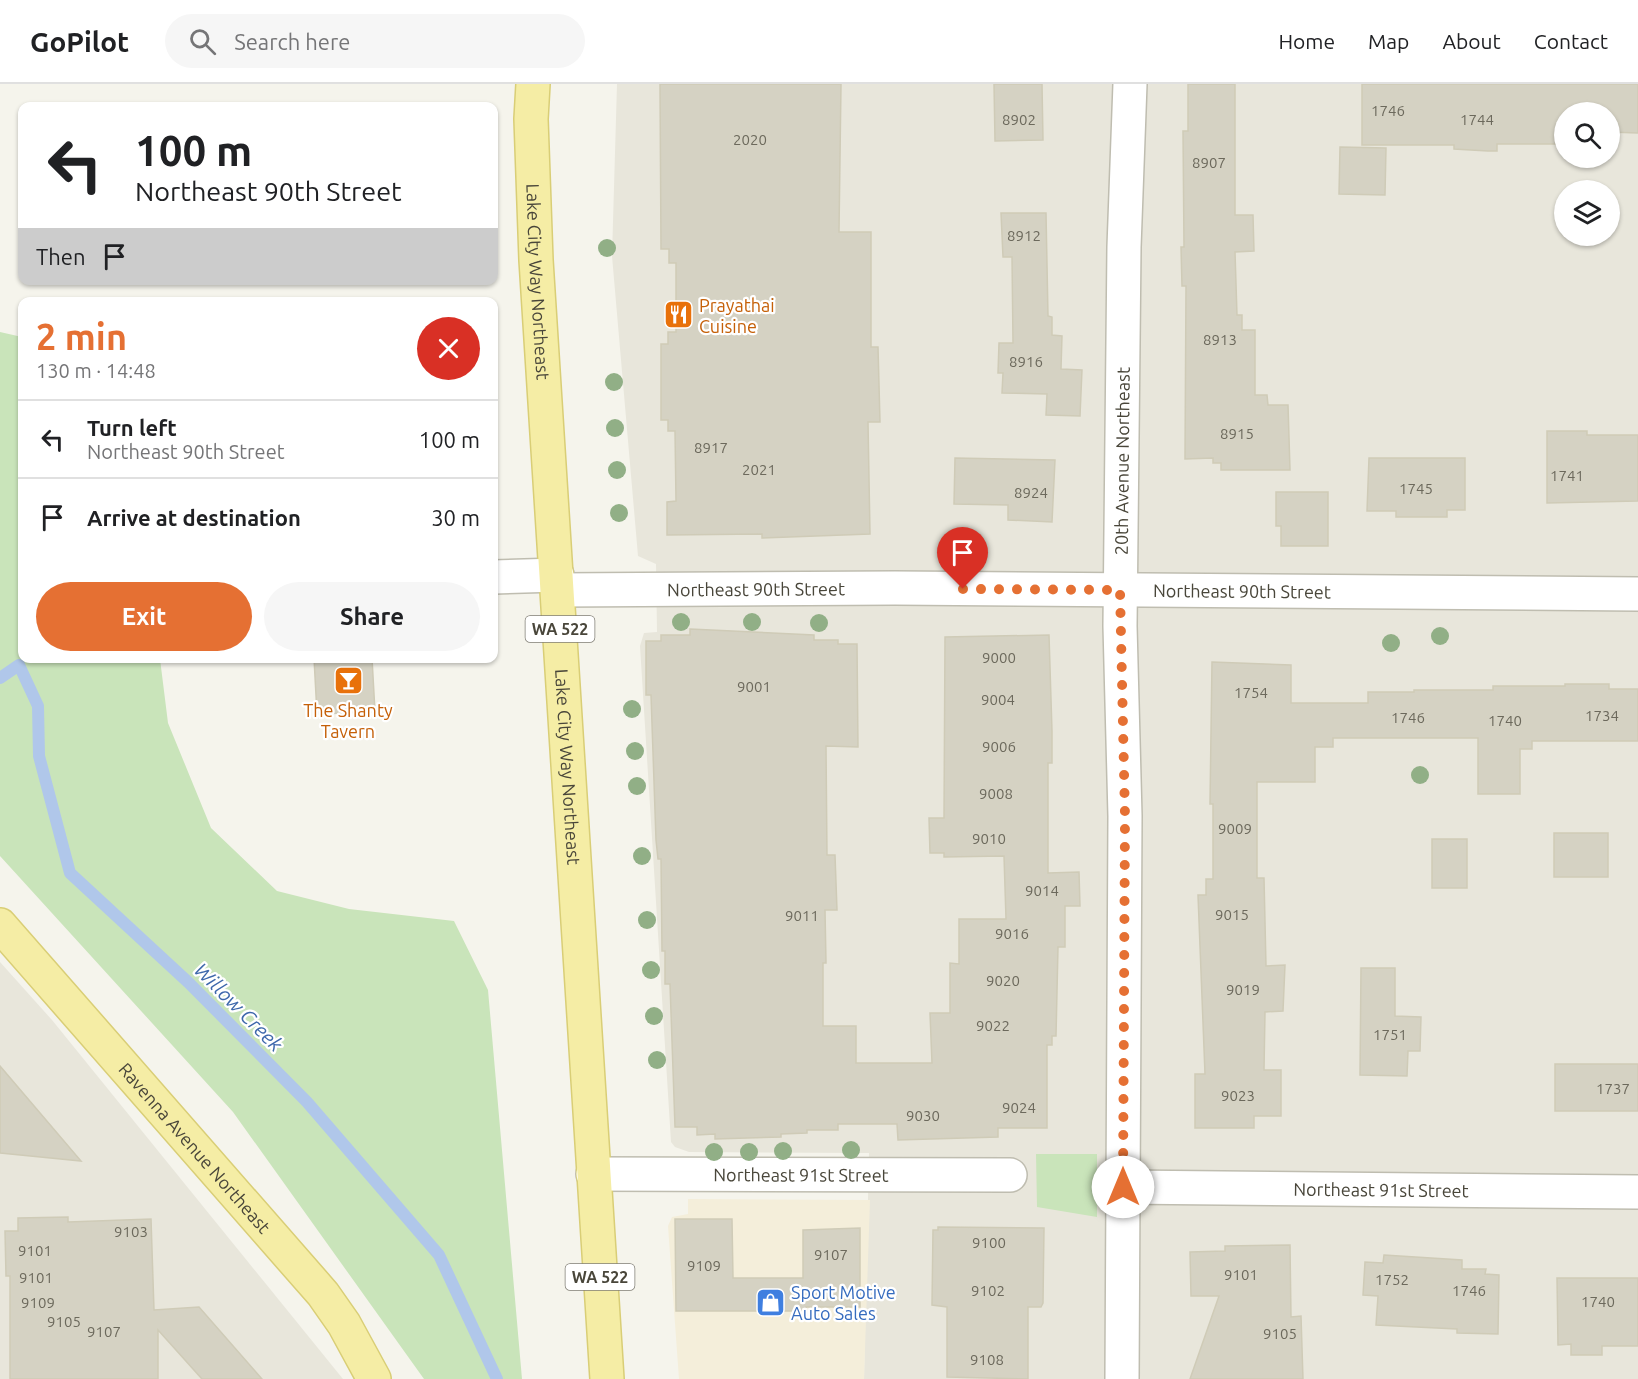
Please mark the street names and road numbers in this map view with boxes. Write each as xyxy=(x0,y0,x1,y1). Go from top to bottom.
street label: Lake City Way Northeast xyxy=(523,183,554,381)
street label: 20th Avenue Northeast xyxy=(1111,367,1133,555)
street label: Northeast 90th Street xyxy=(667,578,845,599)
street label: Northeast 90th Street xyxy=(1153,580,1331,602)
road number: WA 522 xyxy=(526,616,594,642)
street label: Lake City Way Northeast xyxy=(552,668,584,866)
street label: Ravenna Avenue Northeast xyxy=(115,1059,275,1237)
street label: Northeast 91st Street xyxy=(713,1164,889,1185)
street label: Northeast 91st Street xyxy=(1293,1179,1469,1200)
road number: WA 522 xyxy=(566,1264,634,1290)

